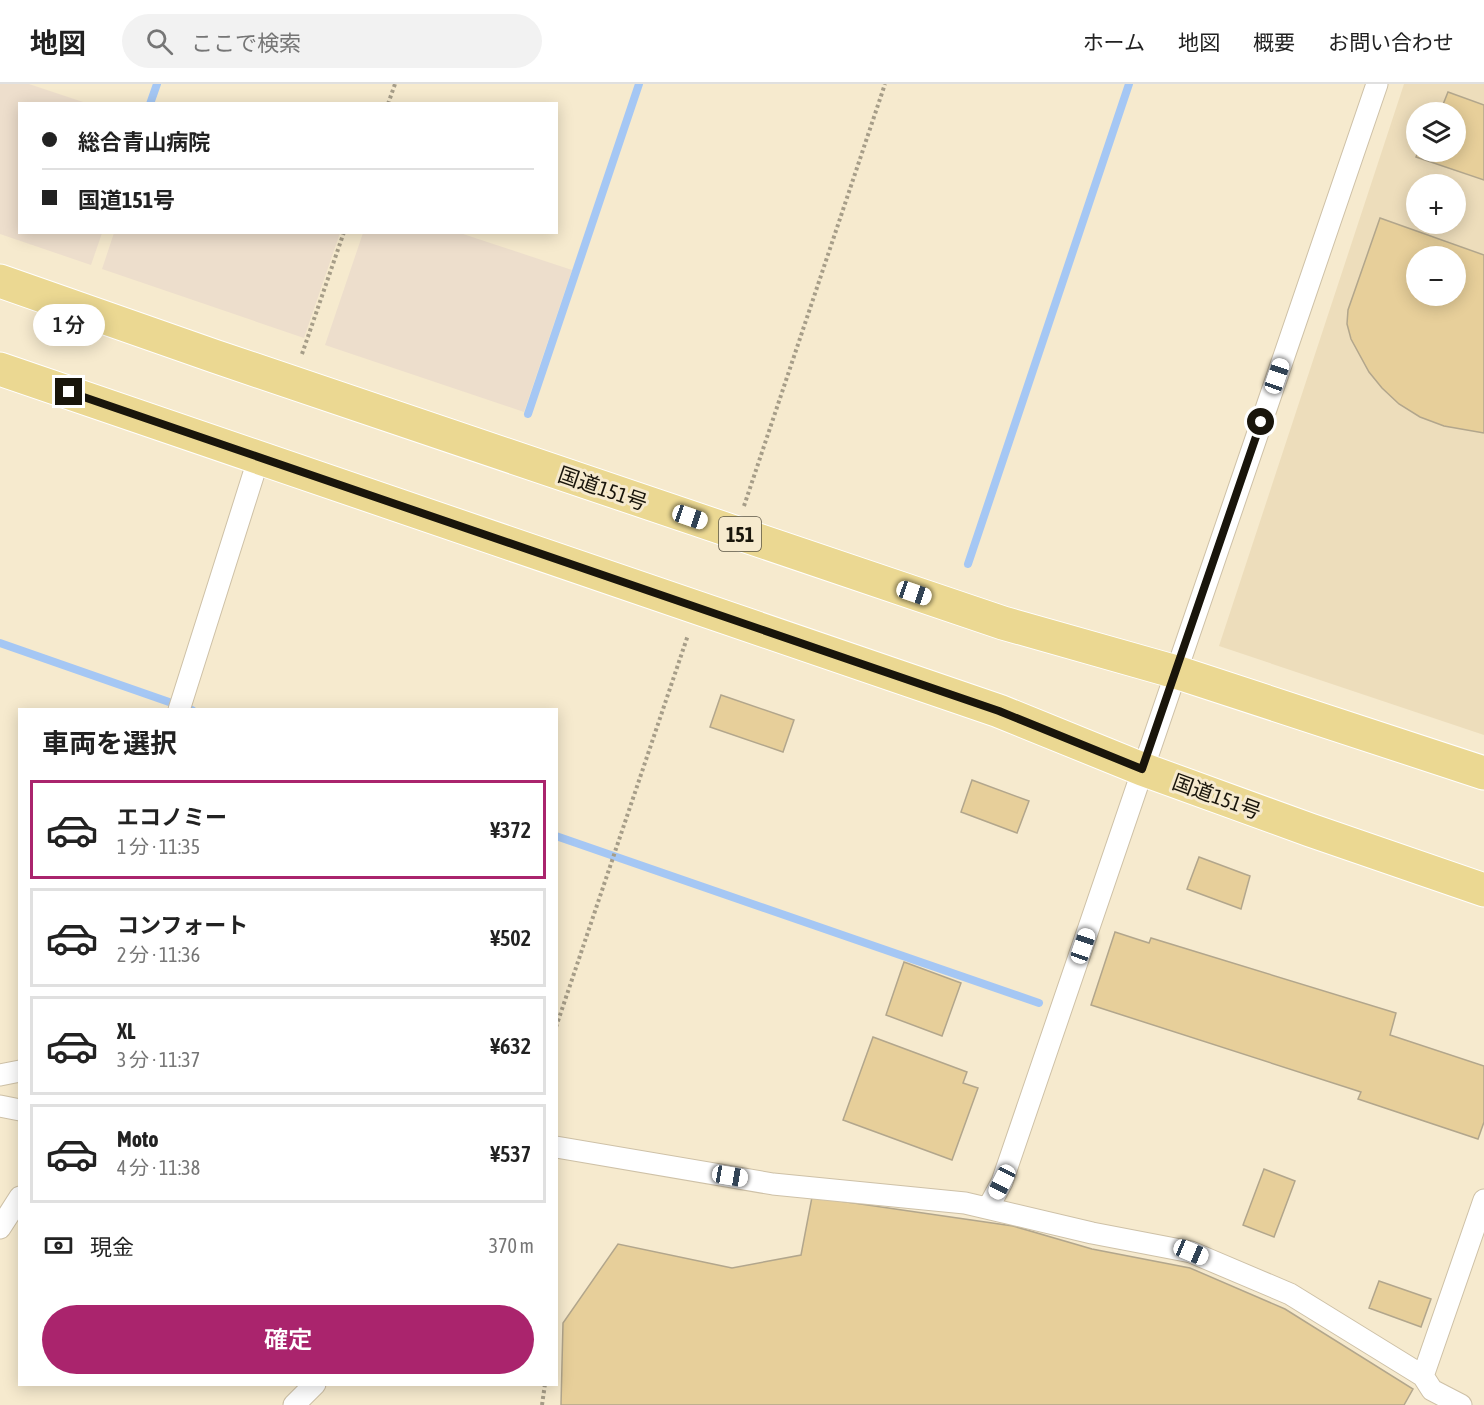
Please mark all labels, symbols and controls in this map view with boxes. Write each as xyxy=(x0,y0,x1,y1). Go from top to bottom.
search box xyxy=(122,14,542,68)
icon: search xyxy=(143,25,176,58)
text: 地図 xyxy=(30,27,86,59)
text: ここで検索 xyxy=(191,30,301,56)
text: ホーム xyxy=(1083,30,1145,54)
text: 地図 xyxy=(1178,30,1220,54)
text: 概要 xyxy=(1253,30,1295,54)
text: お問い合わせ xyxy=(1328,30,1454,54)
map controls xyxy=(1406,102,1466,306)
button: layers xyxy=(1406,102,1466,162)
text: 総合青山病院 xyxy=(78,129,210,155)
button: + xyxy=(1406,174,1466,234)
text: 国道151号 xyxy=(78,187,175,213)
button: − xyxy=(1406,246,1466,306)
callout: 1 分 xyxy=(33,305,105,347)
text: 1 分 xyxy=(53,313,85,336)
car xyxy=(1263,356,1291,396)
route end xyxy=(55,378,82,405)
route start xyxy=(1247,408,1274,435)
street label: 国道151号 xyxy=(555,462,651,514)
car xyxy=(670,503,710,531)
road number: 151 xyxy=(719,517,761,551)
car xyxy=(894,579,934,607)
text: 車両を選択 xyxy=(42,728,177,759)
street label: 国道151号 xyxy=(1169,769,1265,823)
icon: car xyxy=(45,803,99,857)
text: エコノミー xyxy=(117,804,227,830)
text: ¥372 xyxy=(490,817,531,843)
text: 1 分 · 11:35 xyxy=(117,835,200,858)
icon: car xyxy=(45,911,99,965)
text: コンフォート xyxy=(117,912,248,938)
text: ¥502 xyxy=(490,925,531,951)
car xyxy=(1069,926,1097,966)
text: 2 分 · 11:36 xyxy=(117,943,200,966)
text: XL xyxy=(117,1018,135,1044)
icon: car xyxy=(45,1019,99,1073)
text: ¥632 xyxy=(490,1033,531,1059)
text: 3 分 · 11:37 xyxy=(117,1048,200,1071)
text: Moto xyxy=(117,1126,159,1152)
icon: car xyxy=(45,1127,99,1181)
text: ¥537 xyxy=(490,1141,531,1167)
text: 4 分 · 11:38 xyxy=(117,1156,200,1179)
car xyxy=(986,1162,1018,1202)
car xyxy=(711,1164,749,1188)
icon: cash xyxy=(42,1229,75,1262)
text: 現金 xyxy=(90,1234,134,1260)
text: 370 m xyxy=(489,1234,534,1257)
car xyxy=(1171,1237,1211,1267)
button: 確定 xyxy=(42,1305,534,1374)

